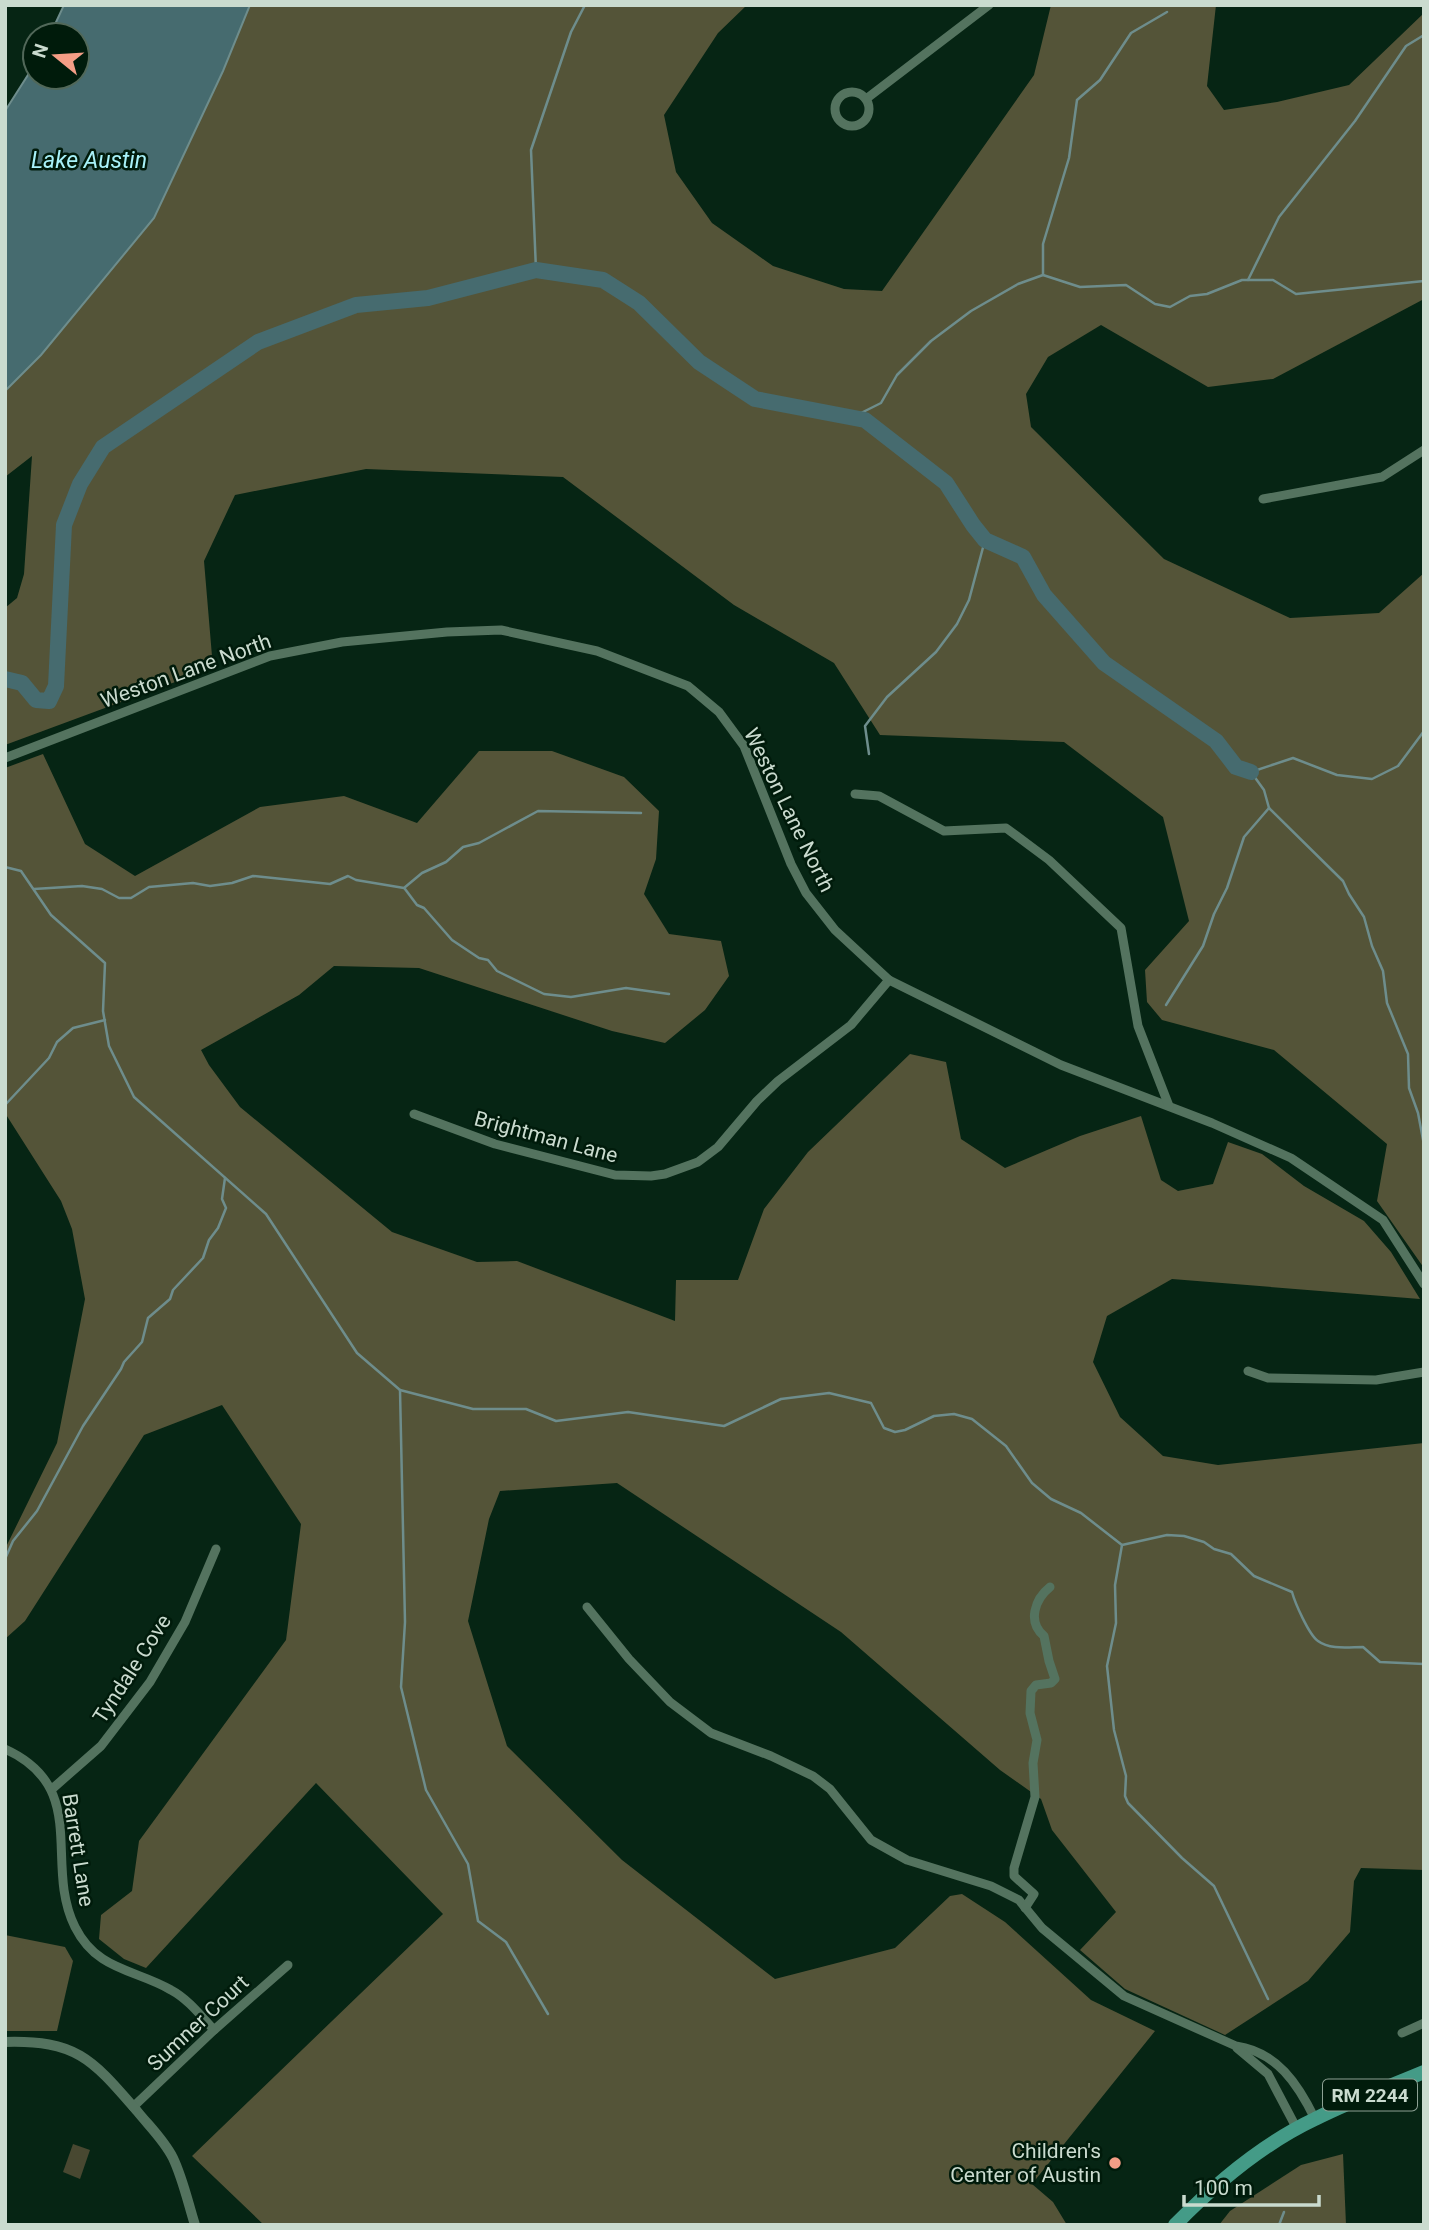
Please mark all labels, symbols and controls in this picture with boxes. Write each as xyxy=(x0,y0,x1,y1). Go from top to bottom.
north arrow xyxy=(21,21,91,91)
text: N xyxy=(27,41,53,61)
water label: Lake Austin xyxy=(31,147,147,174)
street label: Weston Lane North xyxy=(98,629,274,713)
street label: Weston Lane North xyxy=(739,724,839,896)
street label: Brightman Lane xyxy=(472,1106,620,1168)
street label: Tyndale Cove xyxy=(88,1610,176,1728)
street label: Barrett Lane xyxy=(57,1792,99,1908)
street label: Sumner Court xyxy=(143,1970,254,2076)
road number: RM 2244 xyxy=(1323,2080,1417,2110)
place label: Children's Center of Austin xyxy=(950,2139,1101,2187)
marker: Children's Center of Austin xyxy=(1107,2155,1123,2171)
scale bar xyxy=(1184,2164,1319,2208)
text: 100 m xyxy=(1194,2176,1253,2200)

